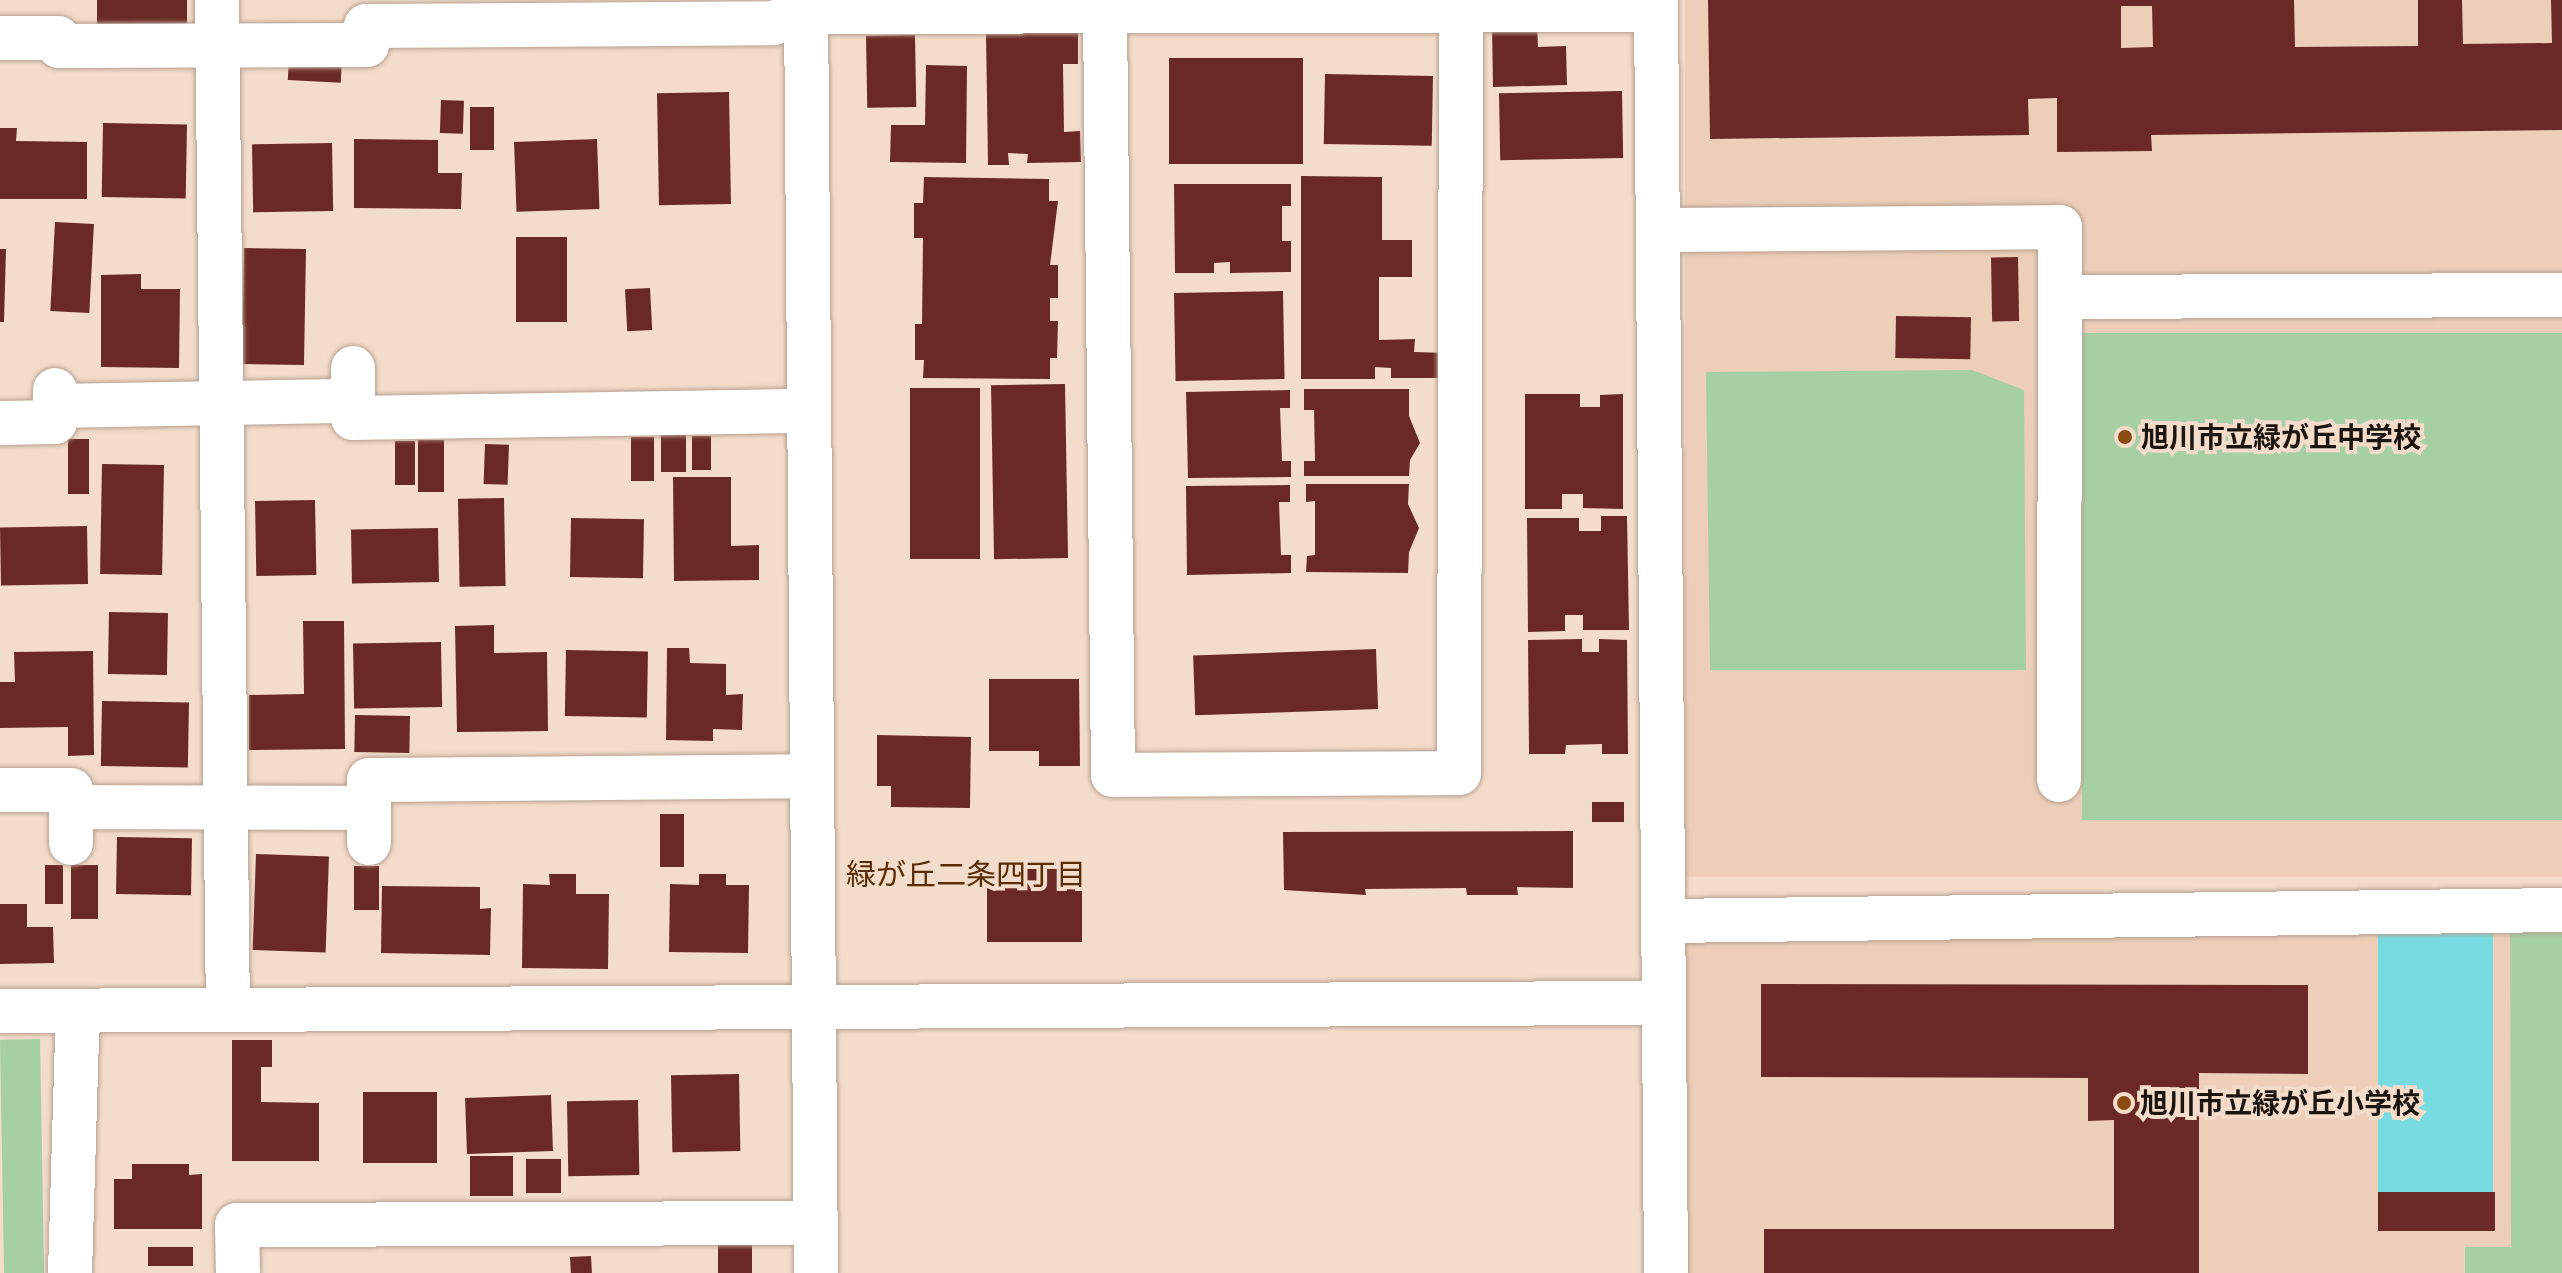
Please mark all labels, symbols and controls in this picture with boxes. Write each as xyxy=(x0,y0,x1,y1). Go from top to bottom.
place label: 旭川市立緑が丘中学校 xyxy=(2141,420,2421,454)
marker: 旭川市立緑が丘中学校 xyxy=(2116,428,2134,446)
district label: 緑が丘二条四丁目 xyxy=(846,857,1086,893)
place label: 旭川市立緑が丘小学校 xyxy=(2140,1086,2420,1120)
marker: 旭川市立緑が丘小学校 xyxy=(2115,1094,2133,1112)

